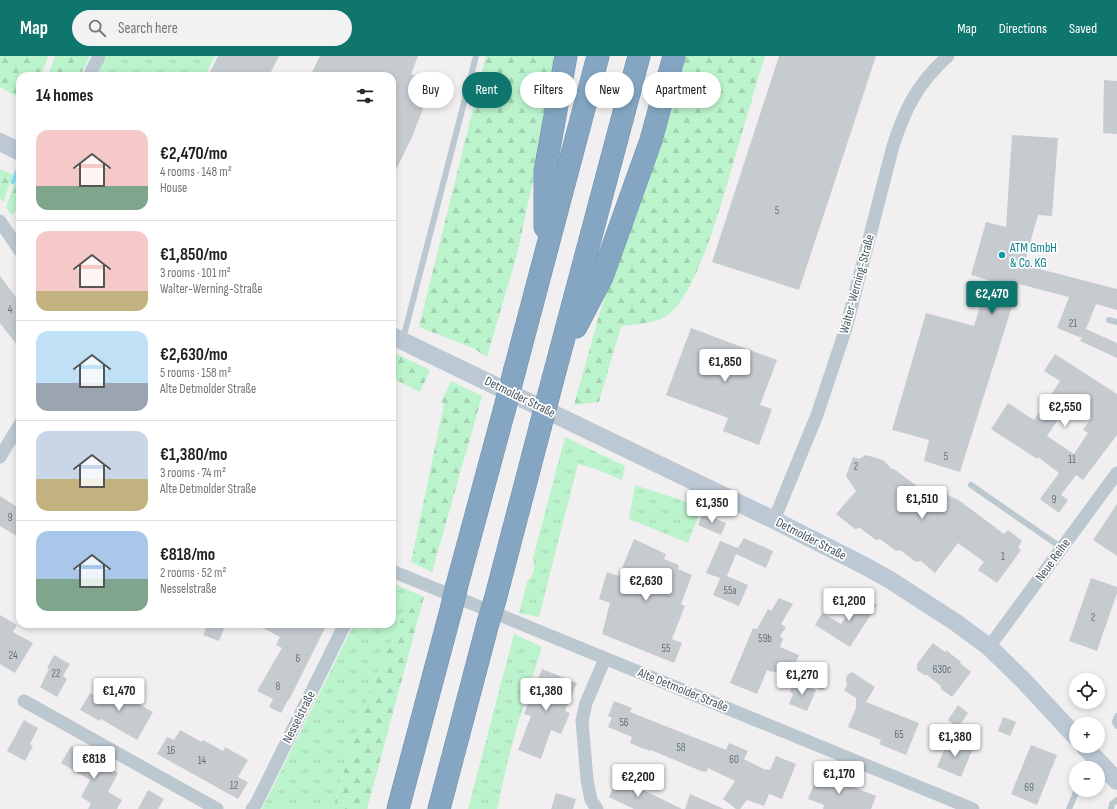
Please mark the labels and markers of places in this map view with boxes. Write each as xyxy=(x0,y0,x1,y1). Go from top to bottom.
place label: ATM GmbH & Co. KG xyxy=(1009,240,1057,271)
marker: ATM GmbH & Co. KG xyxy=(997,250,1007,260)
pin: €2,470 xyxy=(959,281,1025,315)
pin: €1,850 xyxy=(692,349,758,383)
pin: €2,550 xyxy=(1032,394,1098,428)
pin: €1,510 xyxy=(889,486,955,520)
pin: €1,350 xyxy=(679,490,745,524)
pin: €2,630 xyxy=(613,568,679,602)
pin: €1,200 xyxy=(816,588,882,622)
pin: €1,270 xyxy=(769,662,835,696)
pin: €1,470 xyxy=(86,678,152,712)
pin: €1,380 xyxy=(513,678,579,712)
pin: €1,380 xyxy=(922,724,988,758)
pin: €818 xyxy=(70,746,118,780)
pin: €1,170 xyxy=(806,761,872,795)
pin: €2,200 xyxy=(605,764,671,798)

